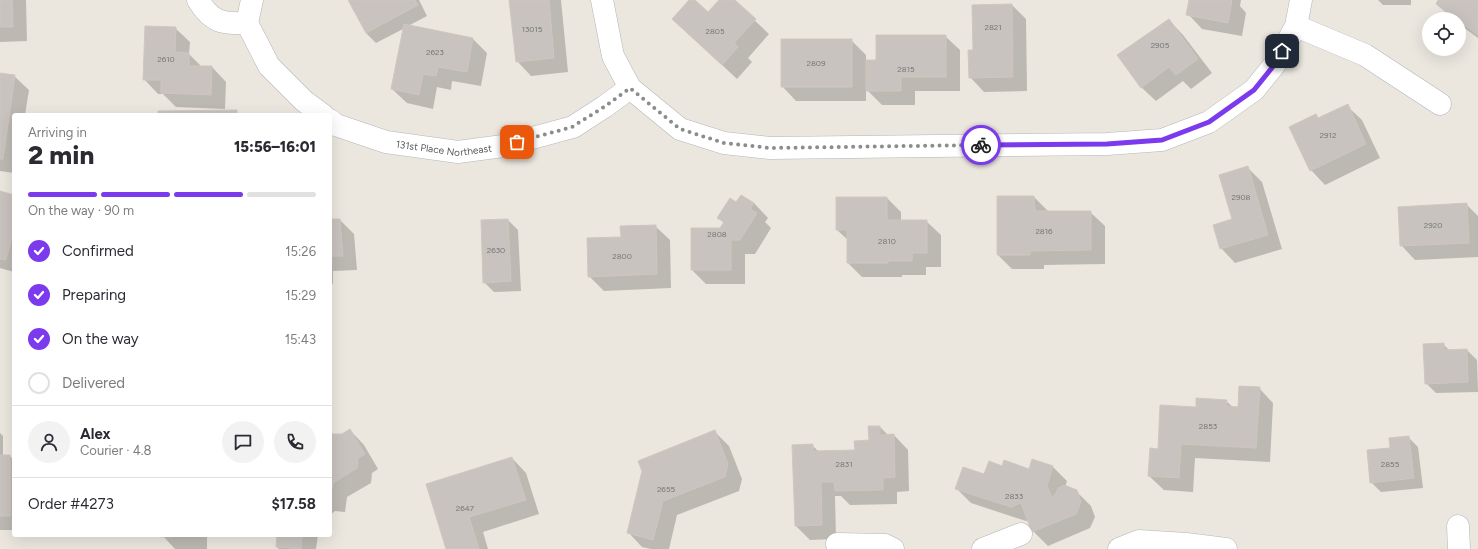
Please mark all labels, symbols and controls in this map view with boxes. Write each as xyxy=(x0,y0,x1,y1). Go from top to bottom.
map controls xyxy=(1422,12,1466,56)
button: locate xyxy=(1422,12,1466,56)
house number: 2821 xyxy=(984,22,1002,32)
house number: 13015 xyxy=(522,24,543,34)
house number: 2805 xyxy=(705,26,725,36)
pin xyxy=(1265,34,1299,68)
house number: 2905 xyxy=(1151,40,1170,50)
icon: home xyxy=(1271,40,1293,62)
house number: 2623 xyxy=(426,47,444,57)
house number: 2610 xyxy=(157,54,175,64)
house number: 2809 xyxy=(806,58,826,68)
house number: 2815 xyxy=(897,64,915,74)
text: Arriving in xyxy=(28,125,87,140)
pin xyxy=(500,125,534,159)
courier xyxy=(961,125,1001,165)
house number: 2912 xyxy=(1320,130,1336,140)
icon: bag xyxy=(506,131,528,153)
icon: bike xyxy=(970,134,992,156)
street label: 131st Place Northeast xyxy=(395,137,493,159)
text: 15:56–16:01 xyxy=(234,138,316,156)
text: 2 min xyxy=(28,139,94,171)
house number: 2908 xyxy=(1231,192,1251,202)
text: On the way · 90 m xyxy=(28,203,134,218)
house number: 2920 xyxy=(1424,220,1442,230)
house number: 2816 xyxy=(1035,226,1053,236)
house number: 2808 xyxy=(707,229,727,239)
house number: 2810 xyxy=(878,236,896,246)
icon: check xyxy=(28,240,50,262)
text: Confirmed xyxy=(62,242,134,260)
text: 15:26 xyxy=(285,244,316,259)
house number: 2630 xyxy=(487,245,505,255)
house number: 2800 xyxy=(612,251,632,261)
icon: check xyxy=(28,284,50,306)
text: Preparing xyxy=(62,286,126,304)
text: 15:29 xyxy=(285,288,316,303)
icon: check xyxy=(28,328,50,350)
text: On the way xyxy=(62,330,139,348)
text: 15:43 xyxy=(285,332,316,347)
text: Delivered xyxy=(62,374,125,392)
button: person xyxy=(28,421,70,463)
button: chat xyxy=(222,421,264,463)
button: phone xyxy=(274,421,316,463)
house number: 2853 xyxy=(1199,421,1217,431)
text: Alex xyxy=(80,425,110,443)
text: Courier · 4.8 xyxy=(80,443,152,458)
house number: 2831 xyxy=(835,459,853,469)
house number: 2855 xyxy=(1381,459,1400,469)
house number: 2655 xyxy=(657,484,675,494)
house number: 2833 xyxy=(1005,491,1023,501)
text: Order #4273 xyxy=(28,495,114,513)
text: $17.58 xyxy=(271,495,316,513)
house number: 2647 xyxy=(456,503,475,513)

